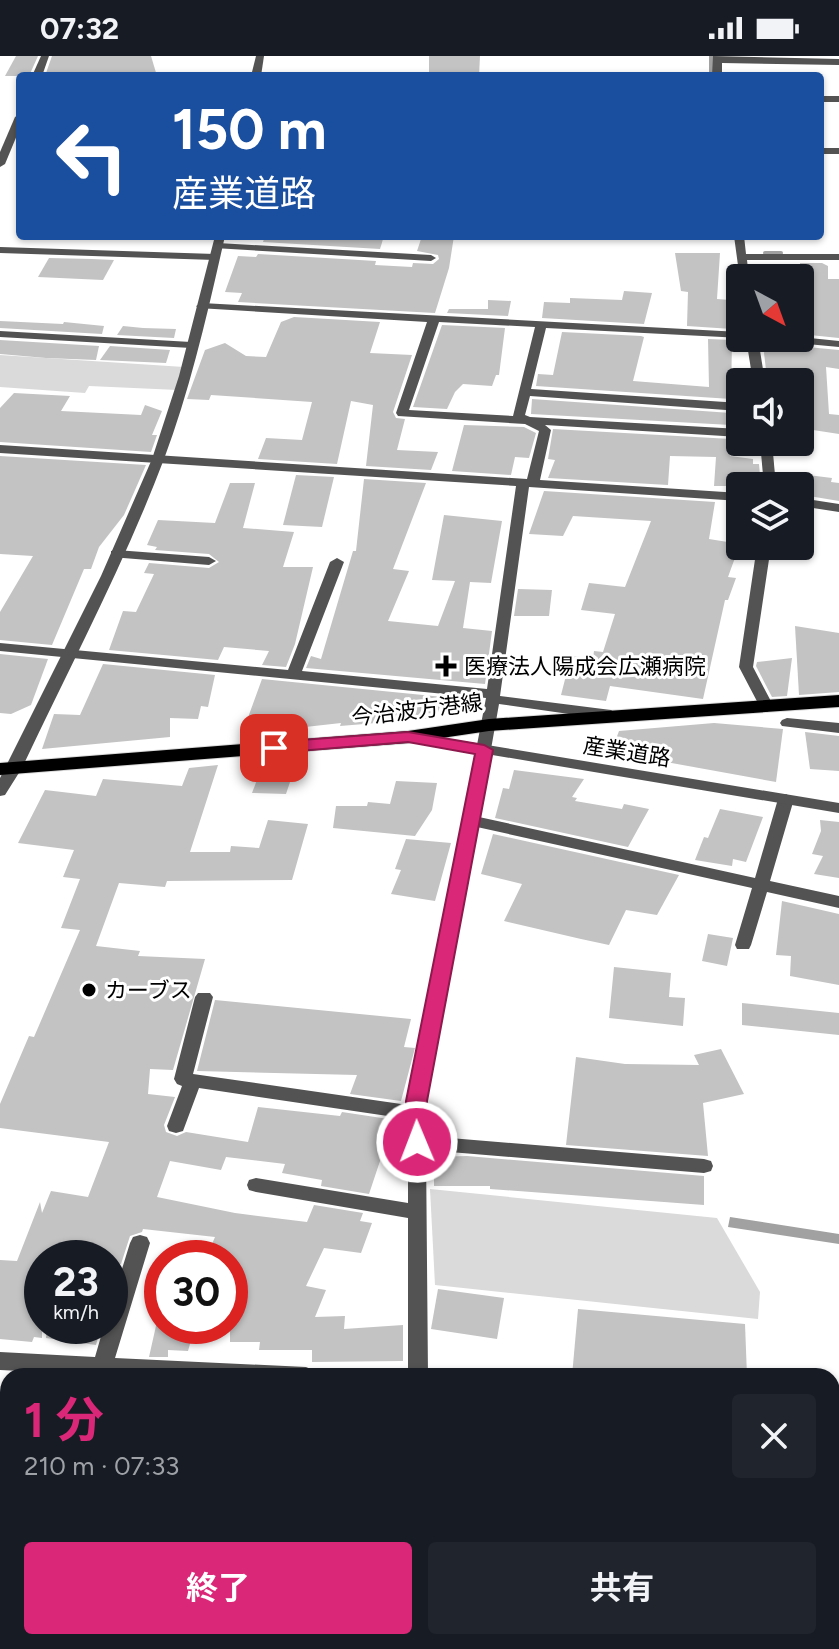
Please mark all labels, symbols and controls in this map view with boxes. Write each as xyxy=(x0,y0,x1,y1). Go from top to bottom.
text: 07:32 xyxy=(40,10,119,47)
text: 150 m xyxy=(172,96,327,163)
icon: left xyxy=(40,104,144,208)
text: 産業道路 xyxy=(172,172,316,215)
north arrow xyxy=(726,264,814,352)
map controls xyxy=(726,264,814,560)
button: sound xyxy=(726,368,814,456)
button: layers xyxy=(726,472,814,560)
place label: 医療法人陽成会広瀬病院 xyxy=(464,653,706,680)
marker: 医療法人陽成会広瀬病院 xyxy=(435,655,457,677)
street label: 今治波方港線 xyxy=(350,689,484,731)
pin xyxy=(240,714,308,782)
icon: arrive xyxy=(252,726,296,770)
street label: 産業道路 xyxy=(581,732,673,772)
place label: カーブス xyxy=(105,977,192,1004)
marker: カーブス xyxy=(80,981,98,999)
position arrow xyxy=(375,1100,459,1184)
speed limit sign: 30 xyxy=(144,1240,248,1344)
text: 23 xyxy=(53,1258,99,1306)
text: km/h xyxy=(53,1300,99,1324)
text: 1 分 xyxy=(24,1391,104,1449)
button: close xyxy=(732,1394,816,1478)
text: 210 m · 07:33 xyxy=(24,1450,179,1482)
button: 終了 xyxy=(24,1542,412,1634)
button: 共有 xyxy=(428,1542,816,1634)

